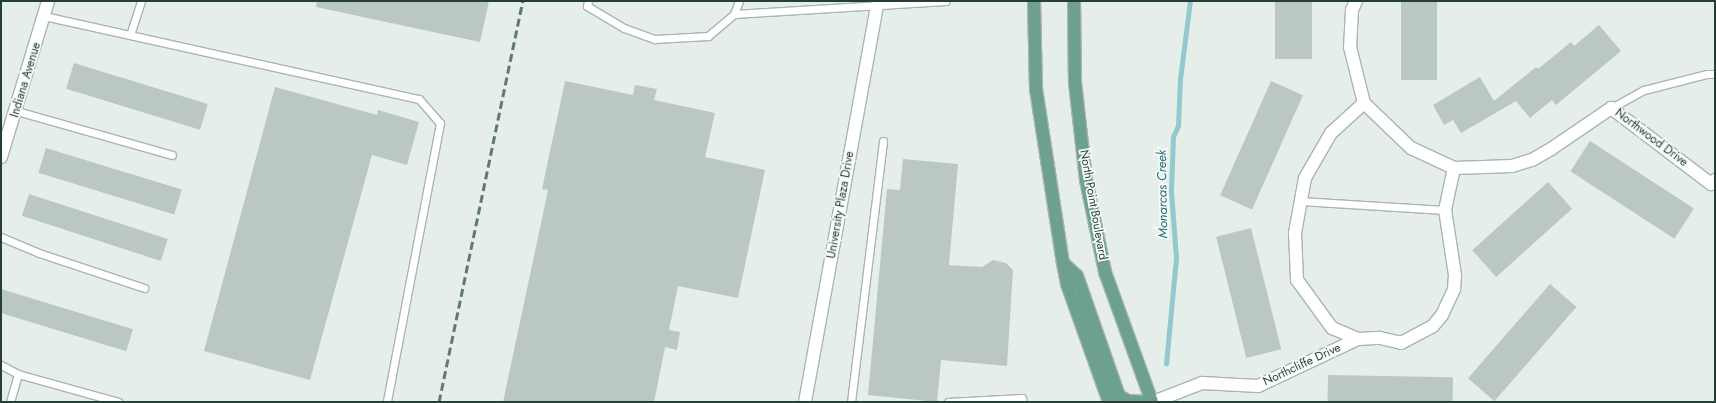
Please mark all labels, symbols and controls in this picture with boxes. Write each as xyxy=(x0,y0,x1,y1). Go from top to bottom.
street label: Indiana Avenue xyxy=(8,41,44,119)
street label: Northwood Drive xyxy=(1612,106,1690,170)
street label: North Point Boulevard xyxy=(1076,149,1110,261)
street label: University Plaza Drive xyxy=(824,150,858,260)
water label: Monarcas Creek xyxy=(1154,150,1172,238)
street label: Northcliffe Drive xyxy=(1261,341,1343,389)

